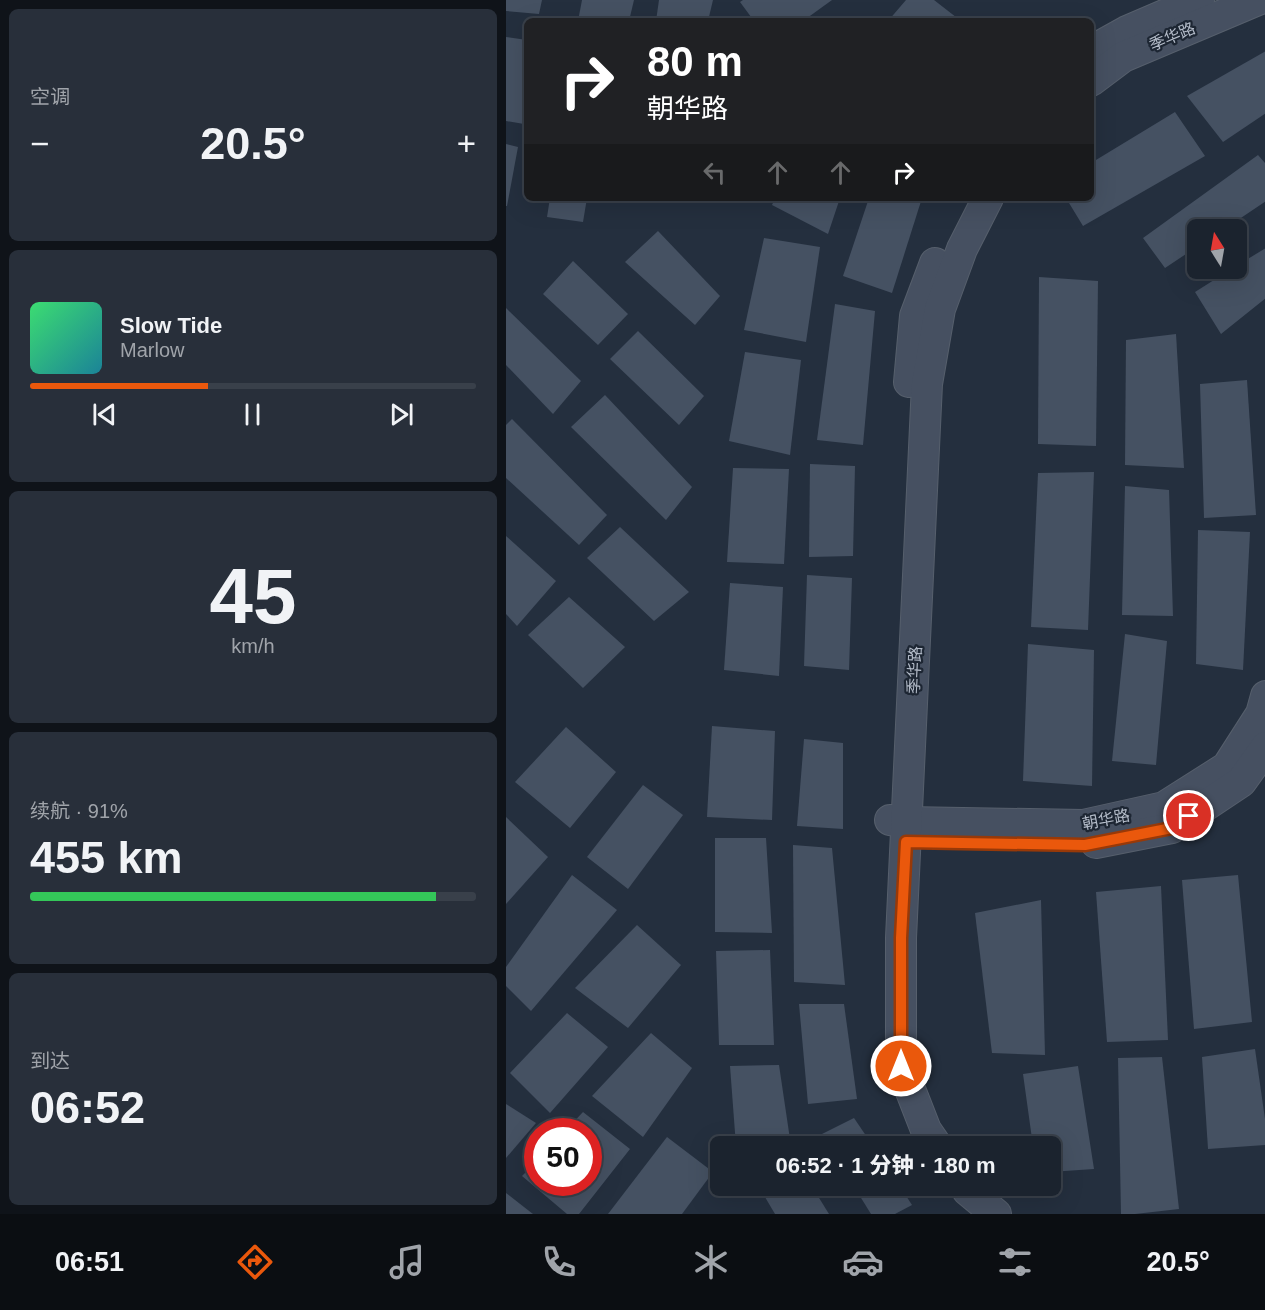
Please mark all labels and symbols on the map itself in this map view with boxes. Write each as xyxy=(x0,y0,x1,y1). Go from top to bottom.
street label: 季华路 xyxy=(1147,19,1198,54)
north arrow xyxy=(1187,219,1247,279)
street label: 季华路 xyxy=(905,646,924,694)
pin xyxy=(1163,790,1214,841)
street label: 朝华路 xyxy=(1081,807,1131,832)
position arrow xyxy=(869,1034,933,1098)
speed limit sign: 50 xyxy=(524,1118,602,1196)

